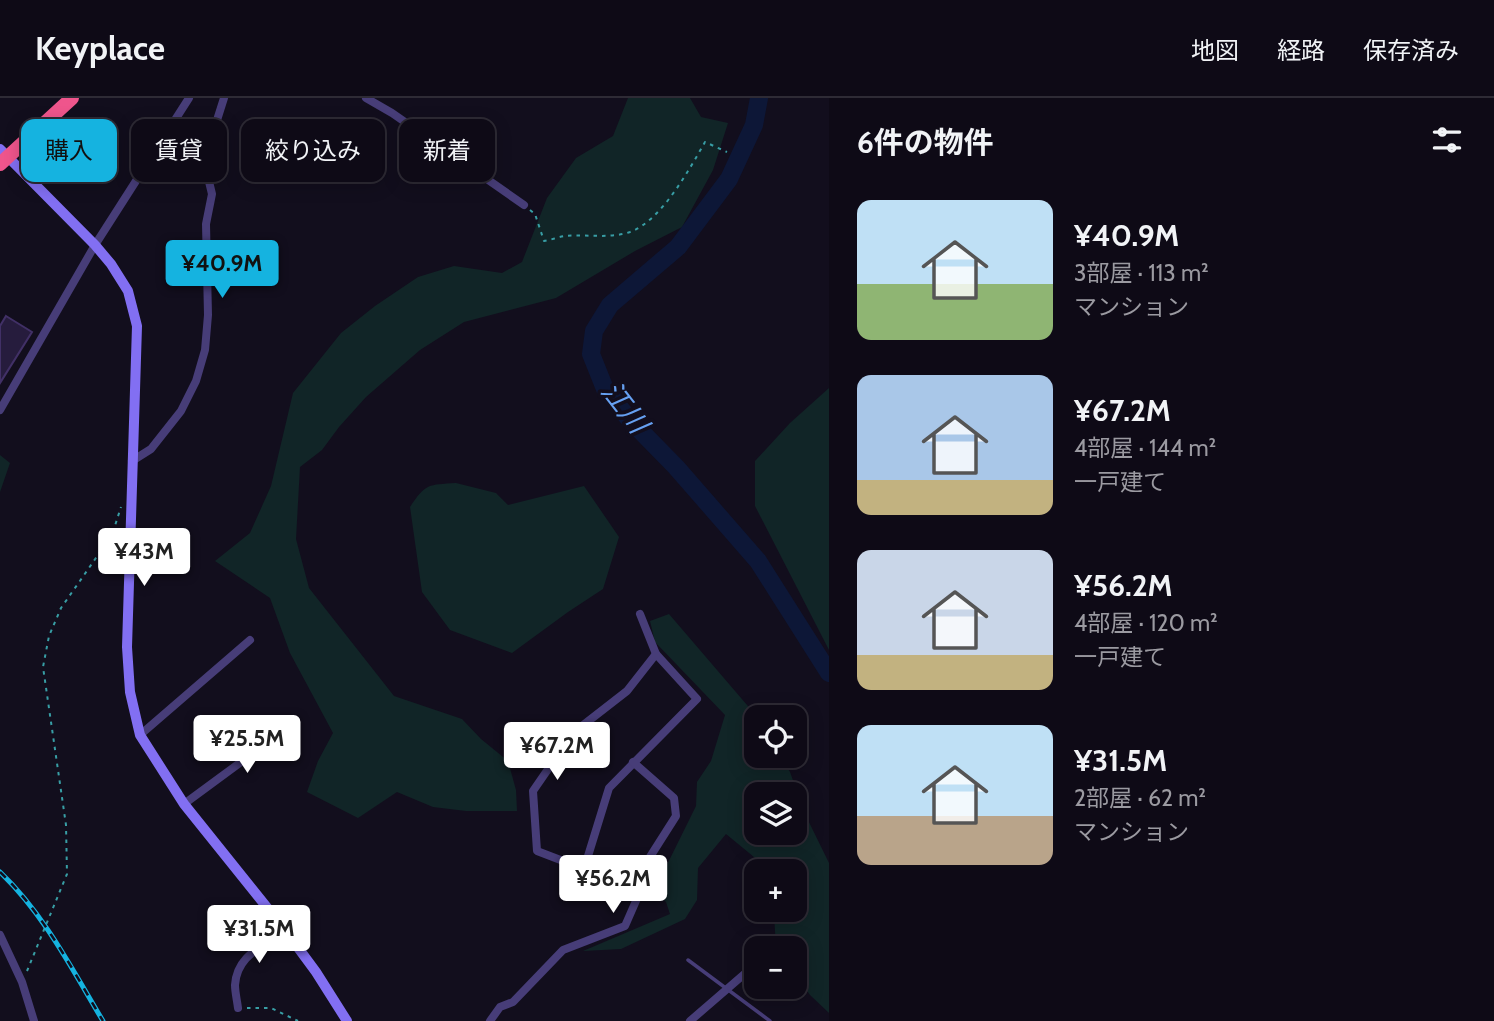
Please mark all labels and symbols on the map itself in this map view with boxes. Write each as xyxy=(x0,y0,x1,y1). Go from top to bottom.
pin: ¥40.9M xyxy=(165,240,279,300)
water label: 江川 xyxy=(594,374,657,442)
pin: ¥43M xyxy=(103,528,185,588)
pin: ¥25.5M xyxy=(190,716,304,775)
pin: ¥67.2M xyxy=(500,722,614,782)
pin: ¥56.2M xyxy=(556,856,670,915)
pin: ¥31.5M xyxy=(202,906,316,965)

